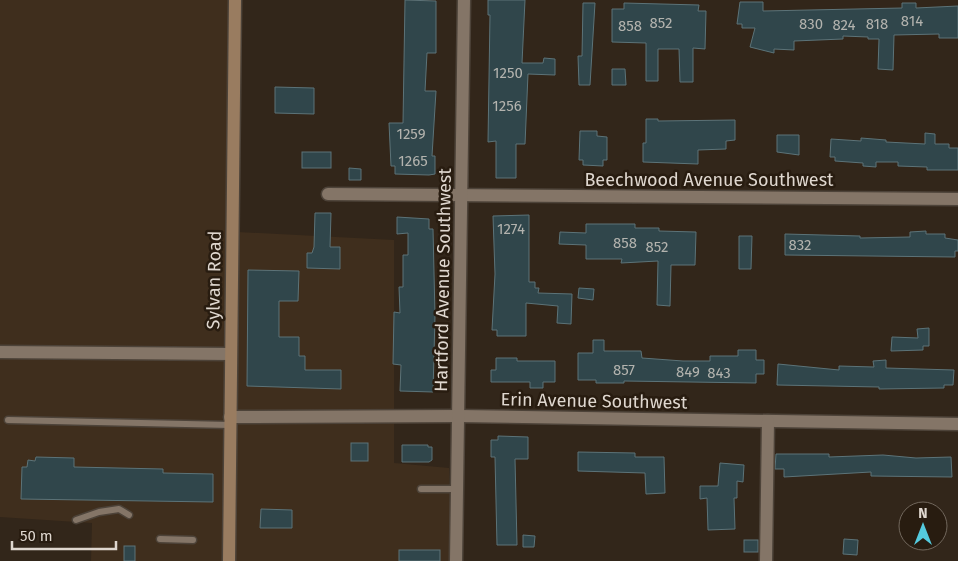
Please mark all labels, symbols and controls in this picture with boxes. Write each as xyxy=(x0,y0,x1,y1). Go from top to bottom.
house number: 814 xyxy=(901,12,923,30)
house number: 852 xyxy=(649,14,673,32)
house number: 830 xyxy=(799,15,823,33)
house number: 818 xyxy=(866,15,888,33)
house number: 824 xyxy=(832,16,856,34)
house number: 858 xyxy=(618,17,642,35)
house number: 1250 xyxy=(493,64,523,82)
house number: 1256 xyxy=(492,97,522,115)
house number: 1259 xyxy=(396,125,426,143)
house number: 1265 xyxy=(398,152,428,170)
street label: Hartford Avenue Southwest xyxy=(430,167,456,392)
street label: Beechwood Avenue Southwest xyxy=(584,169,834,191)
house number: 1274 xyxy=(497,220,525,238)
street label: Sylvan Road xyxy=(202,230,226,330)
house number: 858 xyxy=(613,234,637,252)
house number: 832 xyxy=(788,236,812,254)
house number: 852 xyxy=(645,238,669,256)
house number: 857 xyxy=(613,361,635,379)
house number: 849 xyxy=(676,363,700,381)
house number: 843 xyxy=(707,364,731,382)
street label: Erin Avenue Southwest xyxy=(500,388,688,414)
north arrow xyxy=(898,501,948,551)
text: N xyxy=(918,505,928,522)
scale bar xyxy=(12,518,116,550)
text: 50 m xyxy=(20,527,53,545)

